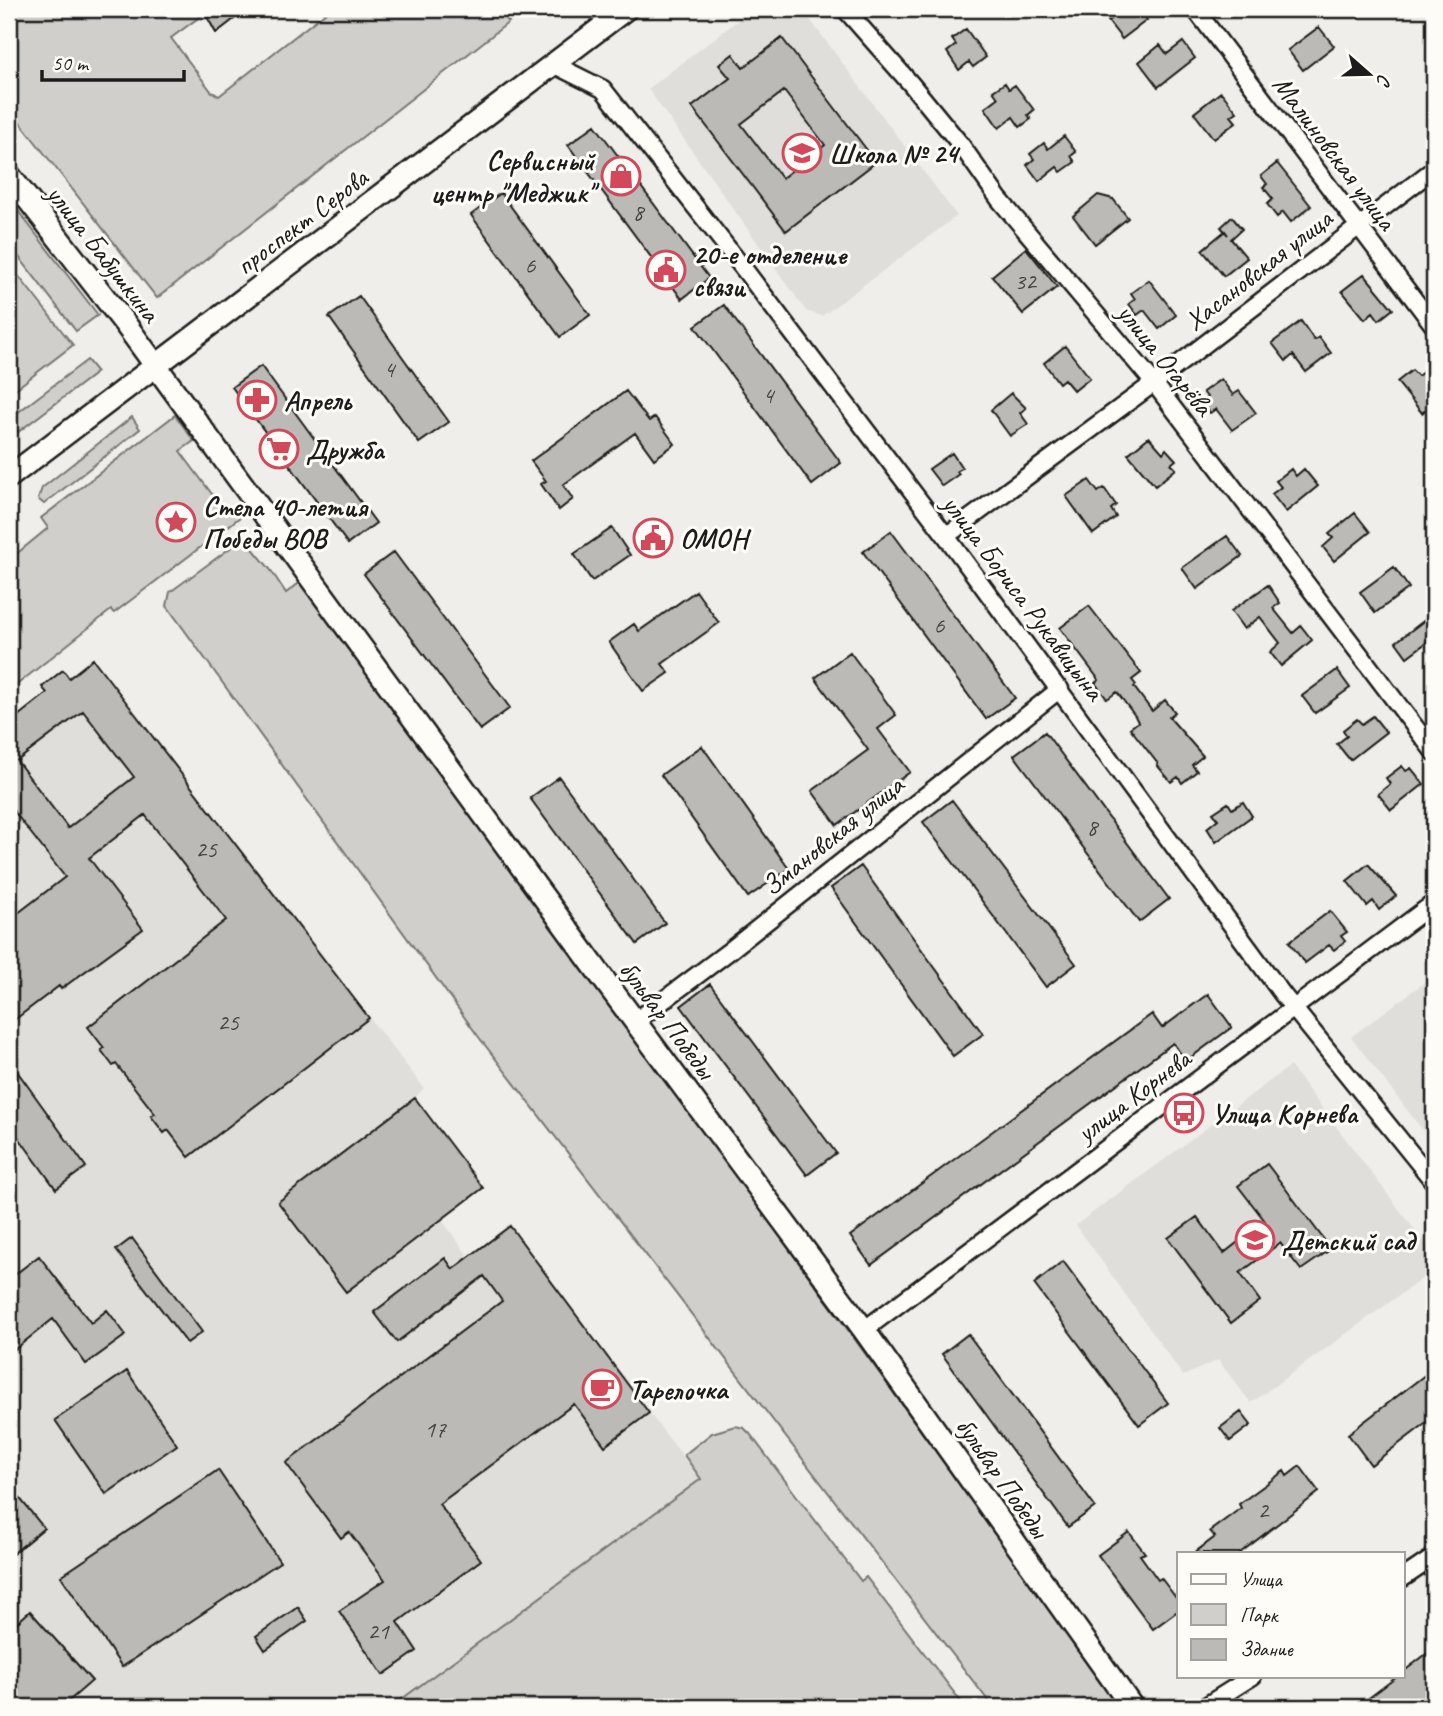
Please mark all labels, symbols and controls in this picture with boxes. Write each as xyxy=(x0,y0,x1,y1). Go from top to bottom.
scale bar xyxy=(42,38,184,82)
north arrow xyxy=(1334,38,1404,108)
text: 50 m xyxy=(52,50,90,76)
street label: Малиновская улица xyxy=(1265,68,1405,238)
text: С xyxy=(1370,71,1397,90)
school or university icon: Школа № 24 xyxy=(781,132,823,174)
place label: Школа № 24 xyxy=(829,136,961,171)
place label: Сервисный центр "Меджик" xyxy=(431,143,600,210)
shop icon: Сервисный центр "Меджик" xyxy=(600,155,642,197)
street label: проспект Серова xyxy=(228,159,376,283)
street label: улица Бабушкина xyxy=(38,176,169,331)
house number: 8 xyxy=(633,197,646,227)
street label: Хасановская улица xyxy=(1178,200,1340,338)
place label: 20-е отделение связи xyxy=(693,237,849,304)
public building icon: 20-е отделение связи xyxy=(645,249,687,291)
house number: 6 xyxy=(525,250,537,280)
house number: 32 xyxy=(1014,266,1038,296)
street label: улица Огарёва xyxy=(1108,295,1223,424)
house number: 4 xyxy=(384,354,397,384)
pharmacy icon: Апрель xyxy=(236,379,278,421)
house number: 4 xyxy=(763,380,776,410)
place label: Апрель xyxy=(284,383,354,418)
supermarket icon: Дружба xyxy=(258,428,300,470)
place label: Дружба xyxy=(306,432,386,467)
street label: улица Бориса Рукавицына xyxy=(934,486,1113,709)
place label: Стела 40-летия Победы ВОВ xyxy=(203,489,369,556)
place icon: Стела 40-летия Победы ВОВ xyxy=(155,501,197,543)
public building icon: ОМОН xyxy=(632,517,674,559)
place label: ОМОН xyxy=(680,521,752,556)
house number: 6 xyxy=(934,610,946,640)
street label: Змановская улица xyxy=(754,766,912,903)
house number: 8 xyxy=(1087,812,1100,842)
house number: 25 xyxy=(195,834,218,864)
street label: бульвар Победы xyxy=(612,953,725,1087)
house number: 25 xyxy=(217,1007,240,1037)
street label: улица Корнева xyxy=(1068,1040,1199,1151)
bus stop icon: Улица Корнева xyxy=(1163,1092,1205,1134)
place label: Улица Корнева xyxy=(1211,1096,1359,1131)
school or university icon: Детский сад xyxy=(1234,1219,1276,1261)
place label: Детский сад xyxy=(1282,1223,1418,1258)
cafe icon: Тарелочка xyxy=(581,1368,623,1410)
place label: Тарелочка xyxy=(629,1372,730,1407)
street label: бульвар Победы xyxy=(948,1410,1058,1546)
house number: 17 xyxy=(424,1414,447,1444)
house number: 2 xyxy=(1258,1495,1271,1525)
legend xyxy=(1177,1552,1404,1678)
text: Улица xyxy=(1240,1566,1283,1592)
text: Парк xyxy=(1240,1602,1280,1628)
house number: 21 xyxy=(367,1616,390,1646)
text: Здание xyxy=(1240,1636,1294,1662)

